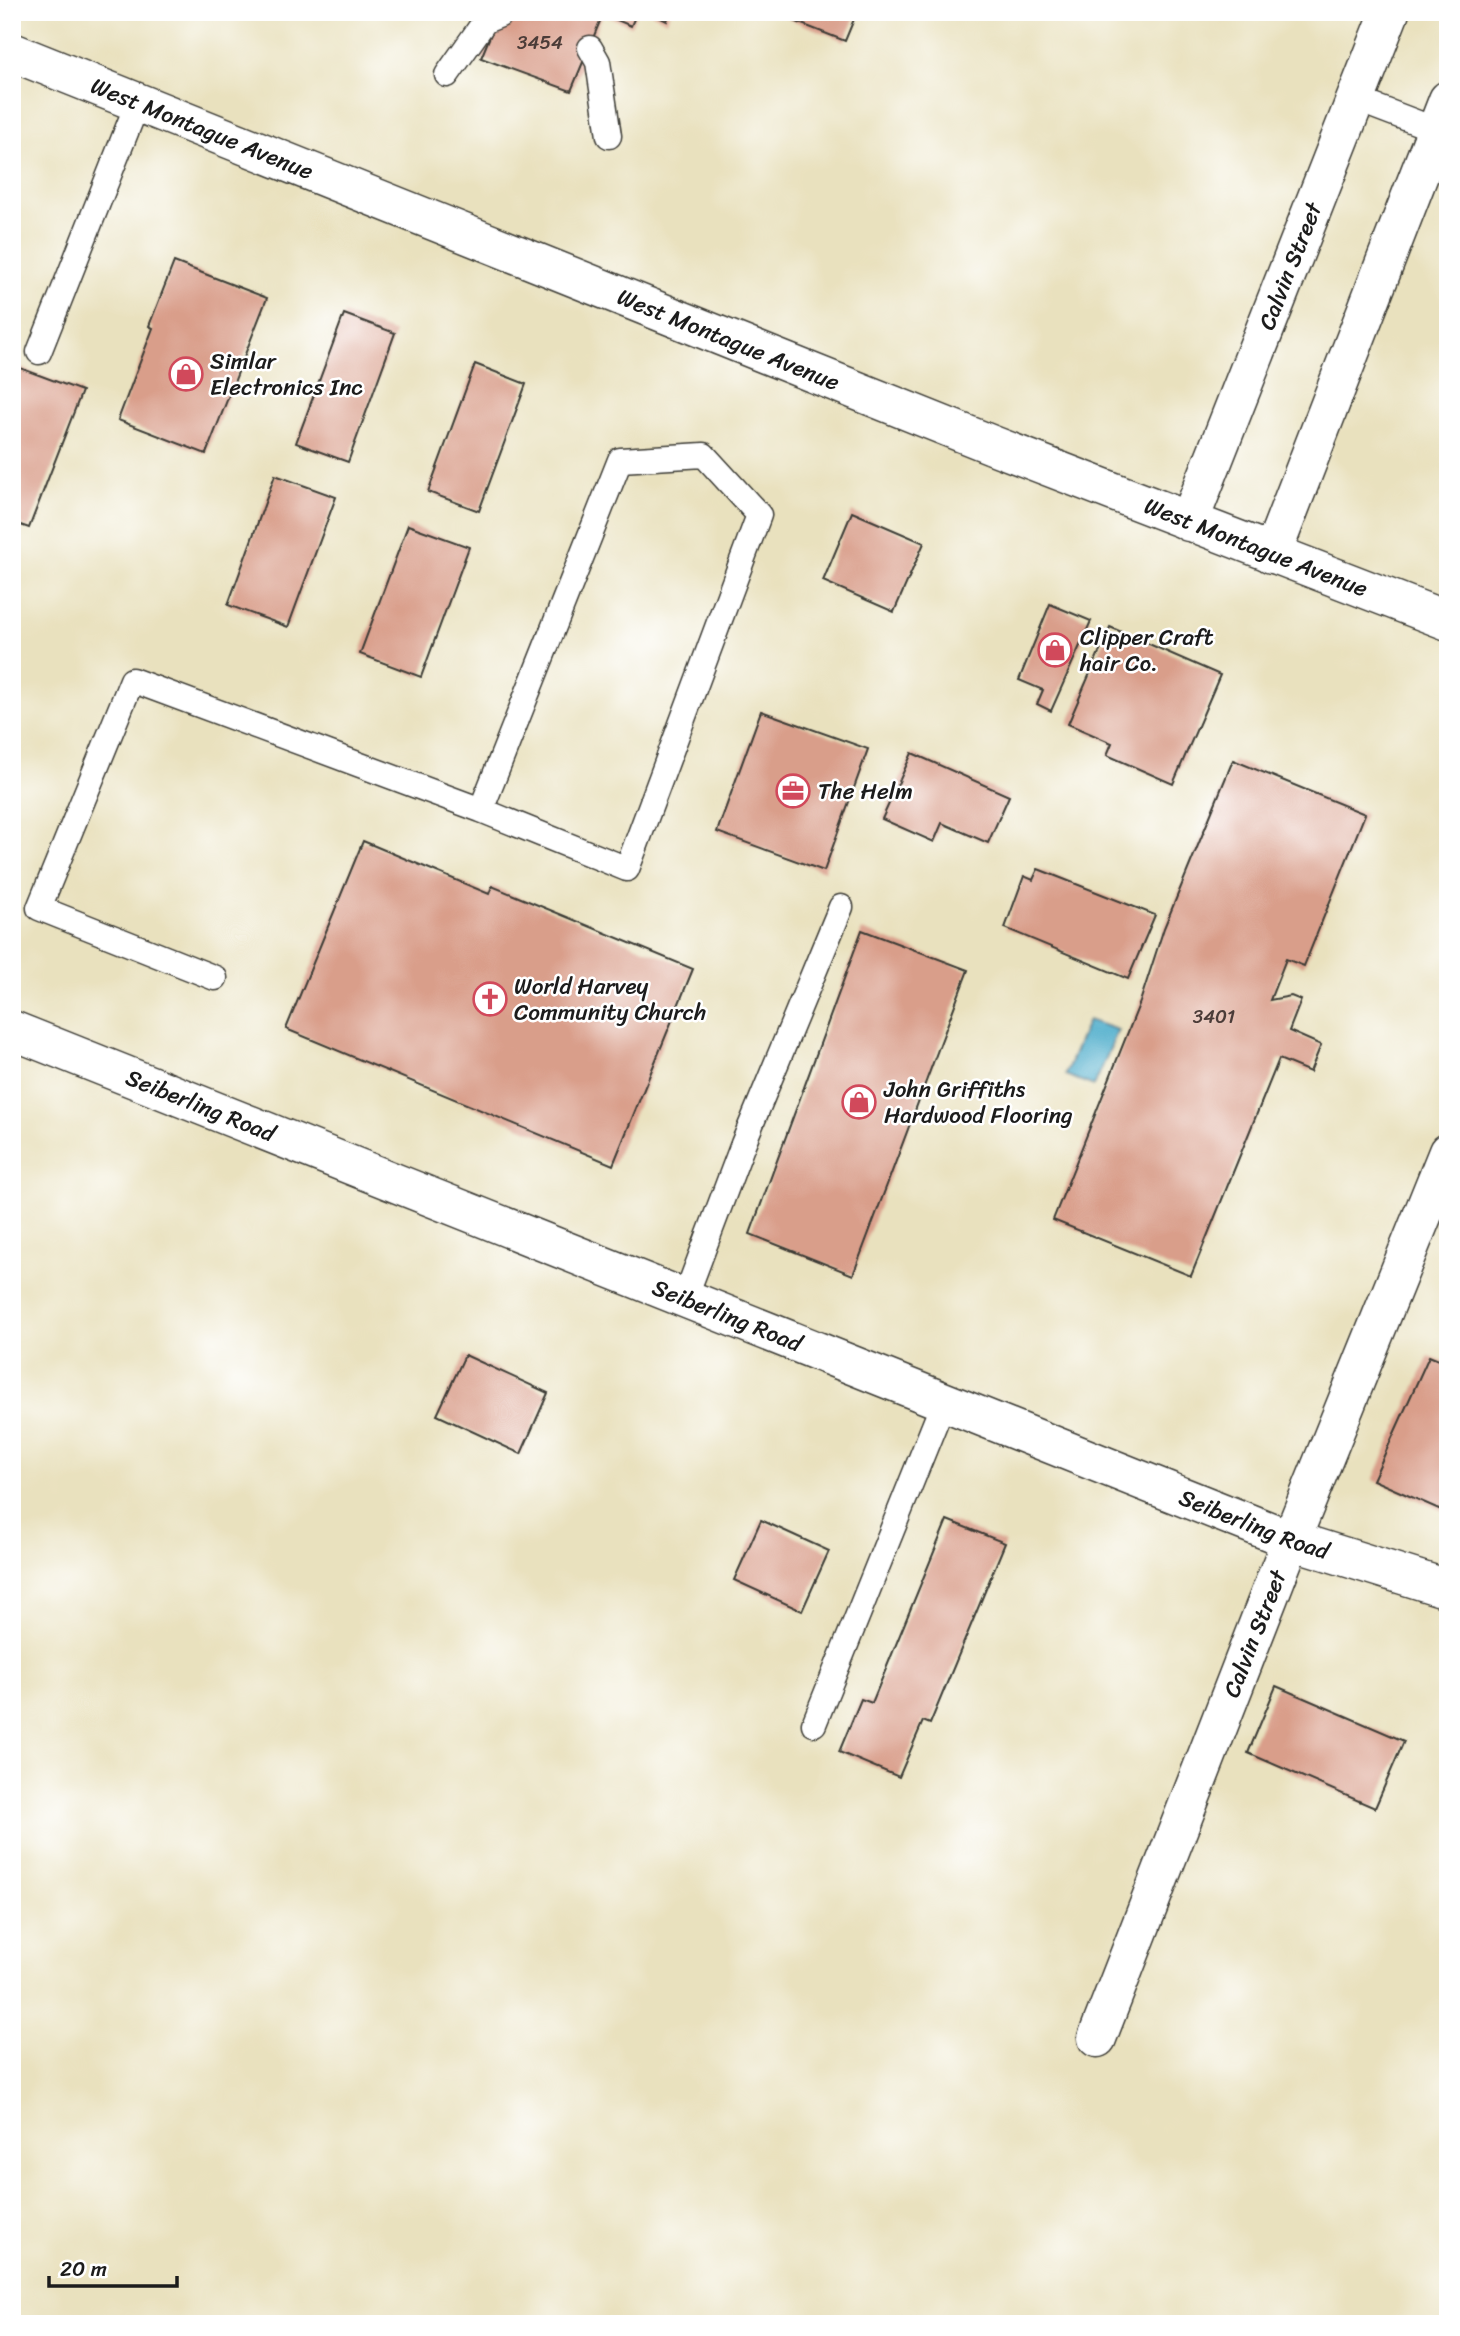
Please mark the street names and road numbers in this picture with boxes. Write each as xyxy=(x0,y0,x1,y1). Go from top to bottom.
street label: West Montague Avenue xyxy=(85,66,320,192)
street label: Calvin Street xyxy=(1247,195,1335,336)
street label: West Montague Avenue xyxy=(611,277,846,403)
street label: West Montague Avenue xyxy=(1138,486,1374,609)
street label: Seiberling Road xyxy=(119,1057,283,1155)
street label: Seiberling Road xyxy=(646,1267,810,1365)
street label: Seiberling Road xyxy=(1173,1477,1336,1572)
street label: Calvin Street xyxy=(1212,1562,1299,1704)

